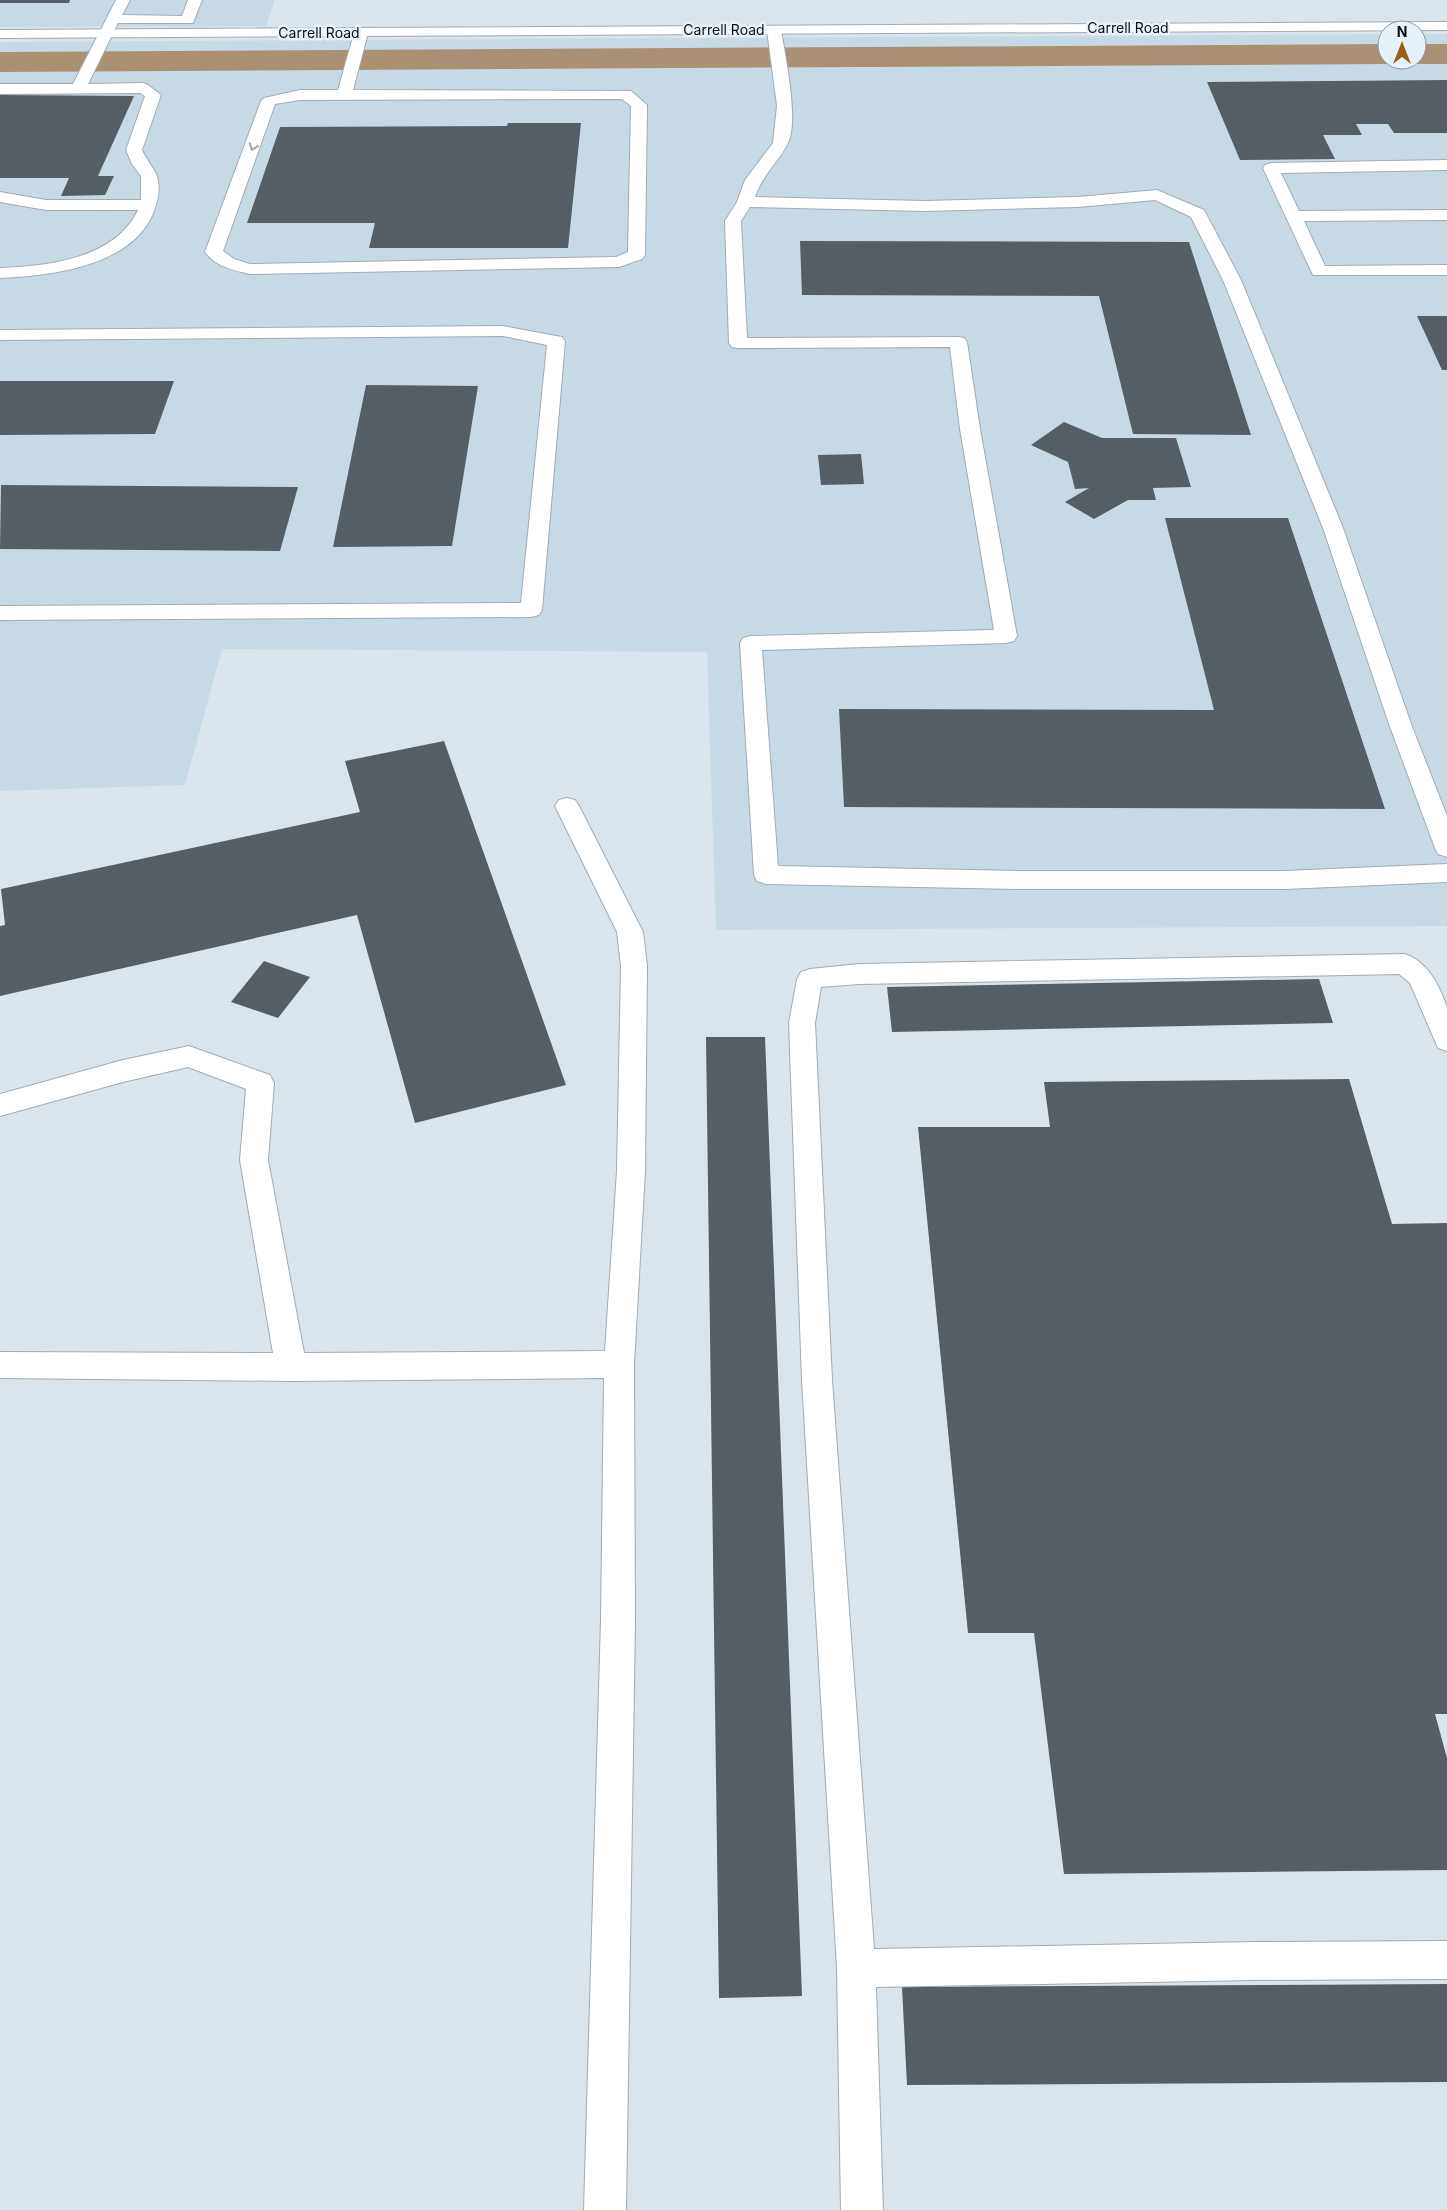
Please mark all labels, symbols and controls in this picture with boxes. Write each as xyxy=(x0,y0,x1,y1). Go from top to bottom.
street label: Carrell Road xyxy=(1087,19,1169,36)
north arrow xyxy=(1377,20,1427,70)
street label: Carrell Road xyxy=(683,21,765,38)
text: N xyxy=(1397,23,1407,40)
street label: Carrell Road xyxy=(278,24,360,41)
one-way arrow xyxy=(249,142,259,151)

